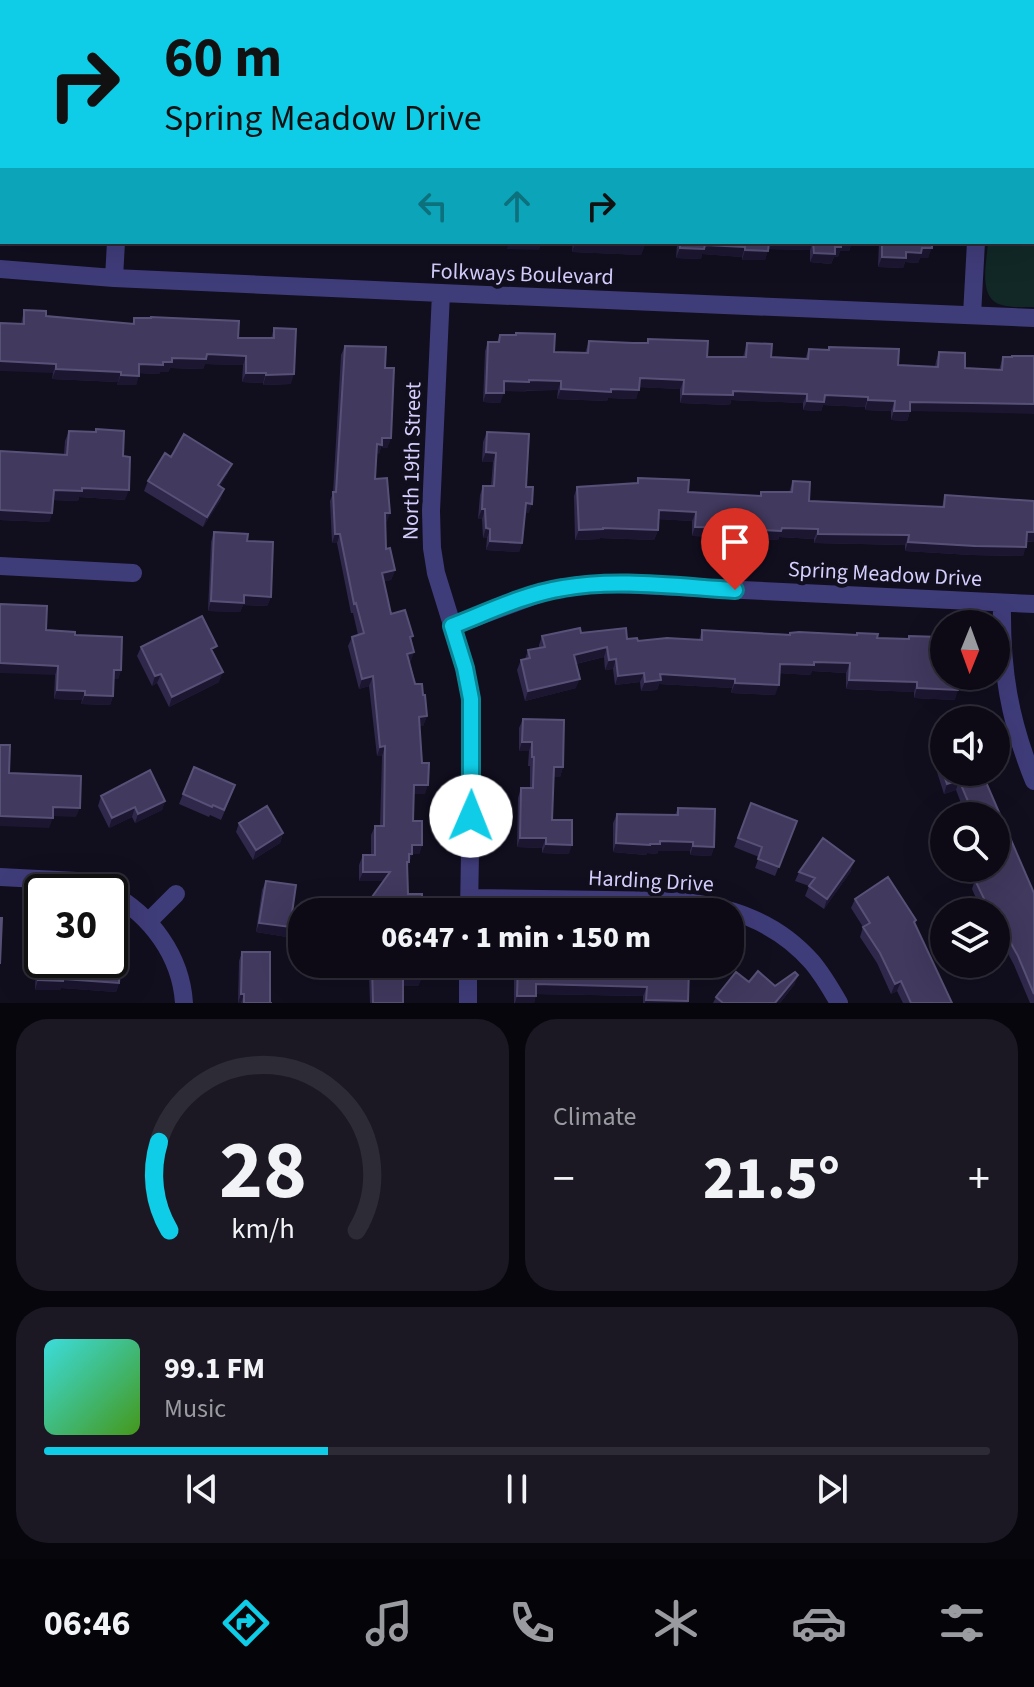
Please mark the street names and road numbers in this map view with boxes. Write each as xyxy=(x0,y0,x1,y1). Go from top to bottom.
street label: Folkways Boulevard xyxy=(430,255,614,293)
street label: North 19th Street xyxy=(395,381,429,540)
street label: Spring Meadow Drive xyxy=(787,553,983,595)
street label: Harding Drive xyxy=(587,862,715,900)

